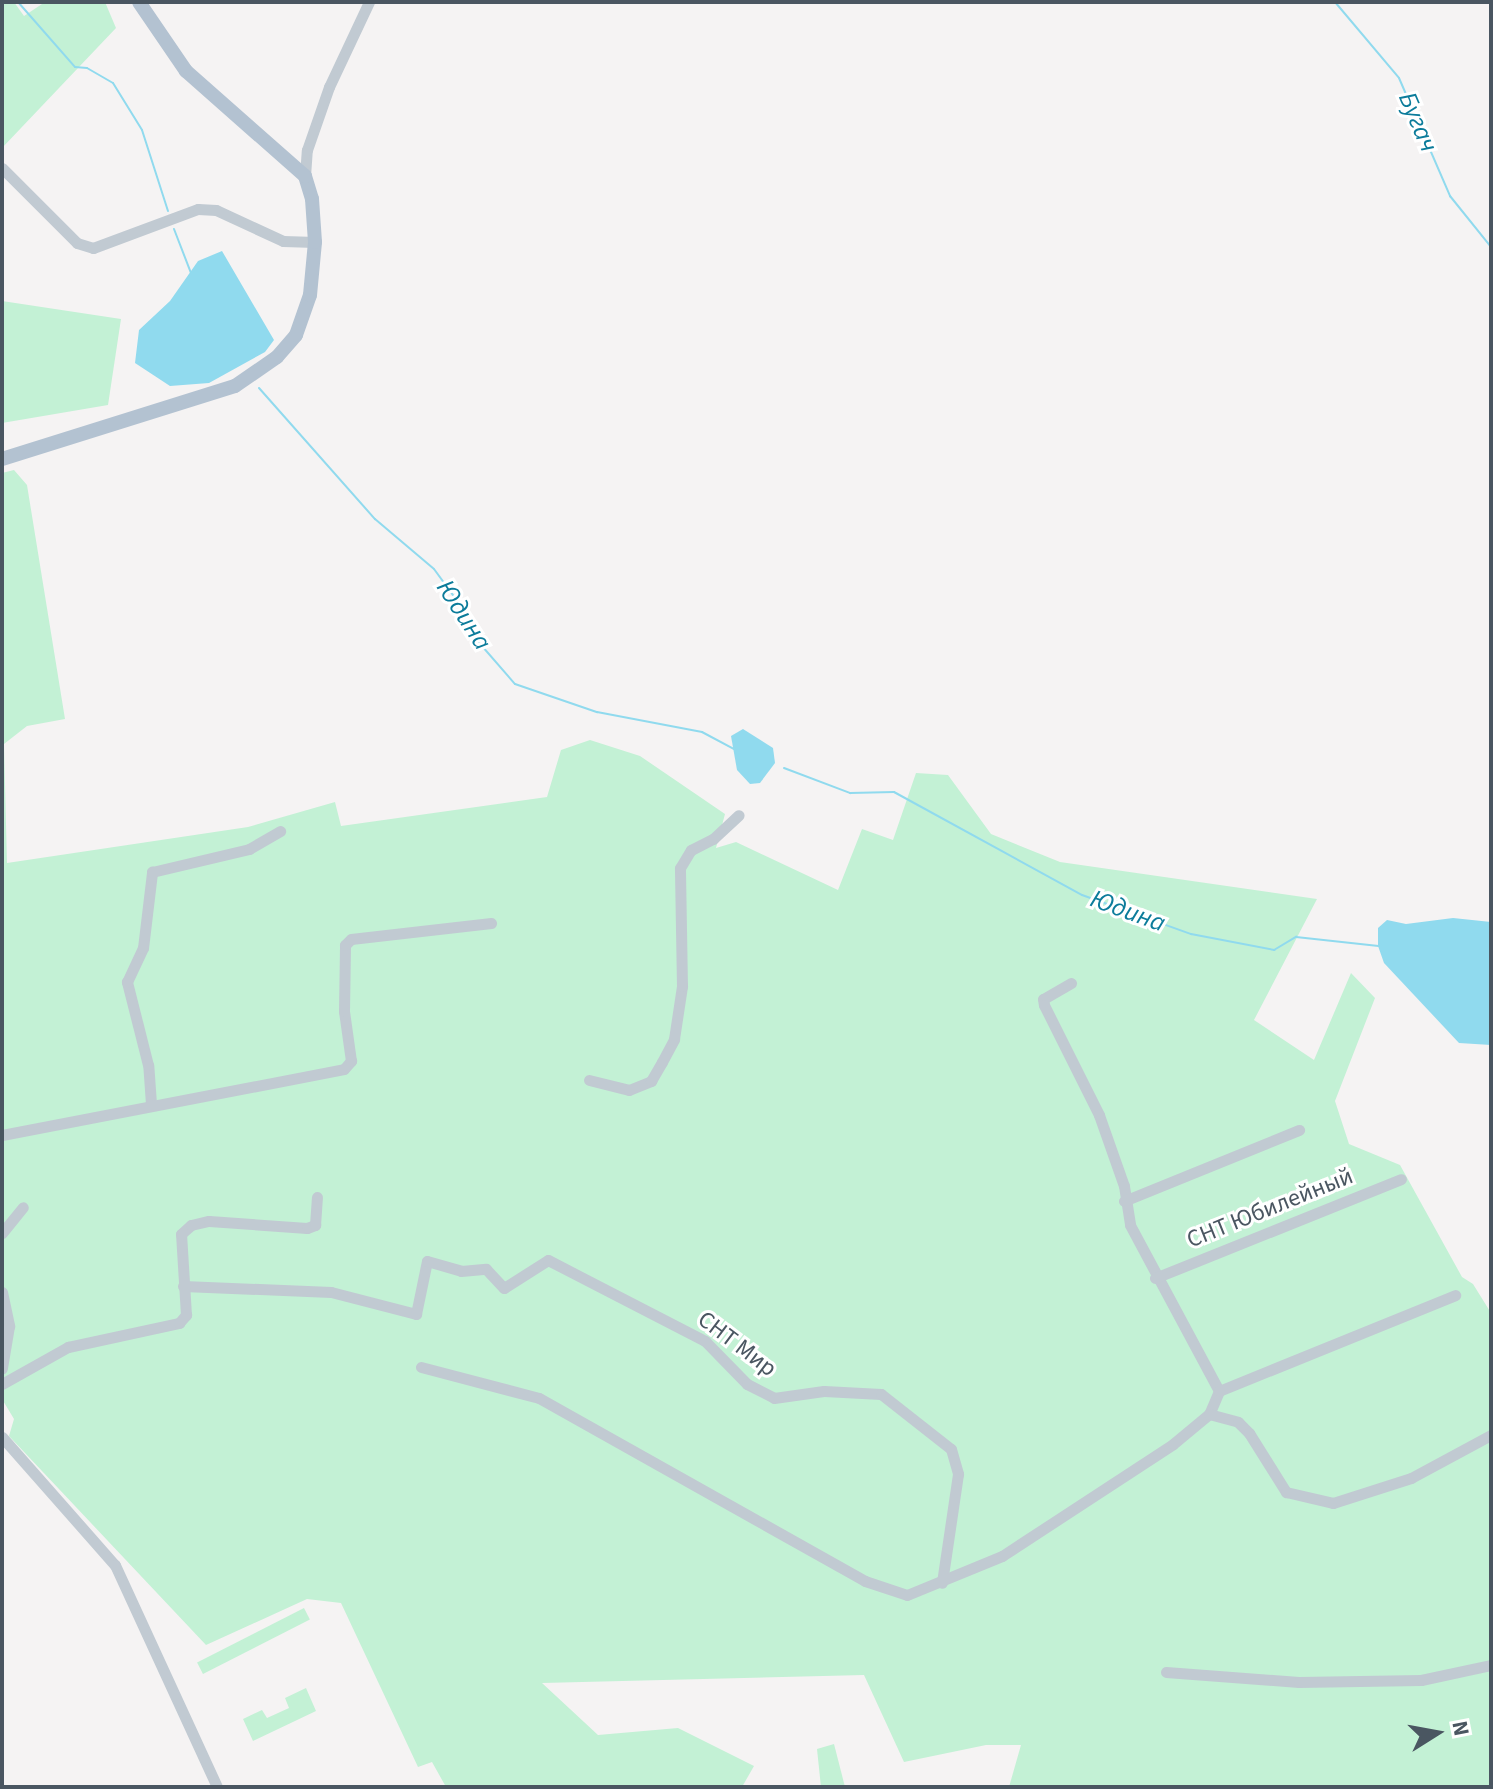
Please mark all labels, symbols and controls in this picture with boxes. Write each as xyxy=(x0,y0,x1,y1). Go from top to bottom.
water label: Бугач xyxy=(1391,87,1445,157)
water label: Юдина xyxy=(430,574,498,656)
water label: Юдина xyxy=(1086,883,1170,939)
street label: СНТ Юбилейный xyxy=(1183,1162,1357,1254)
street label: СНТ Мир xyxy=(692,1305,782,1383)
north arrow xyxy=(1397,1693,1477,1773)
text: N xyxy=(1443,1718,1478,1739)

